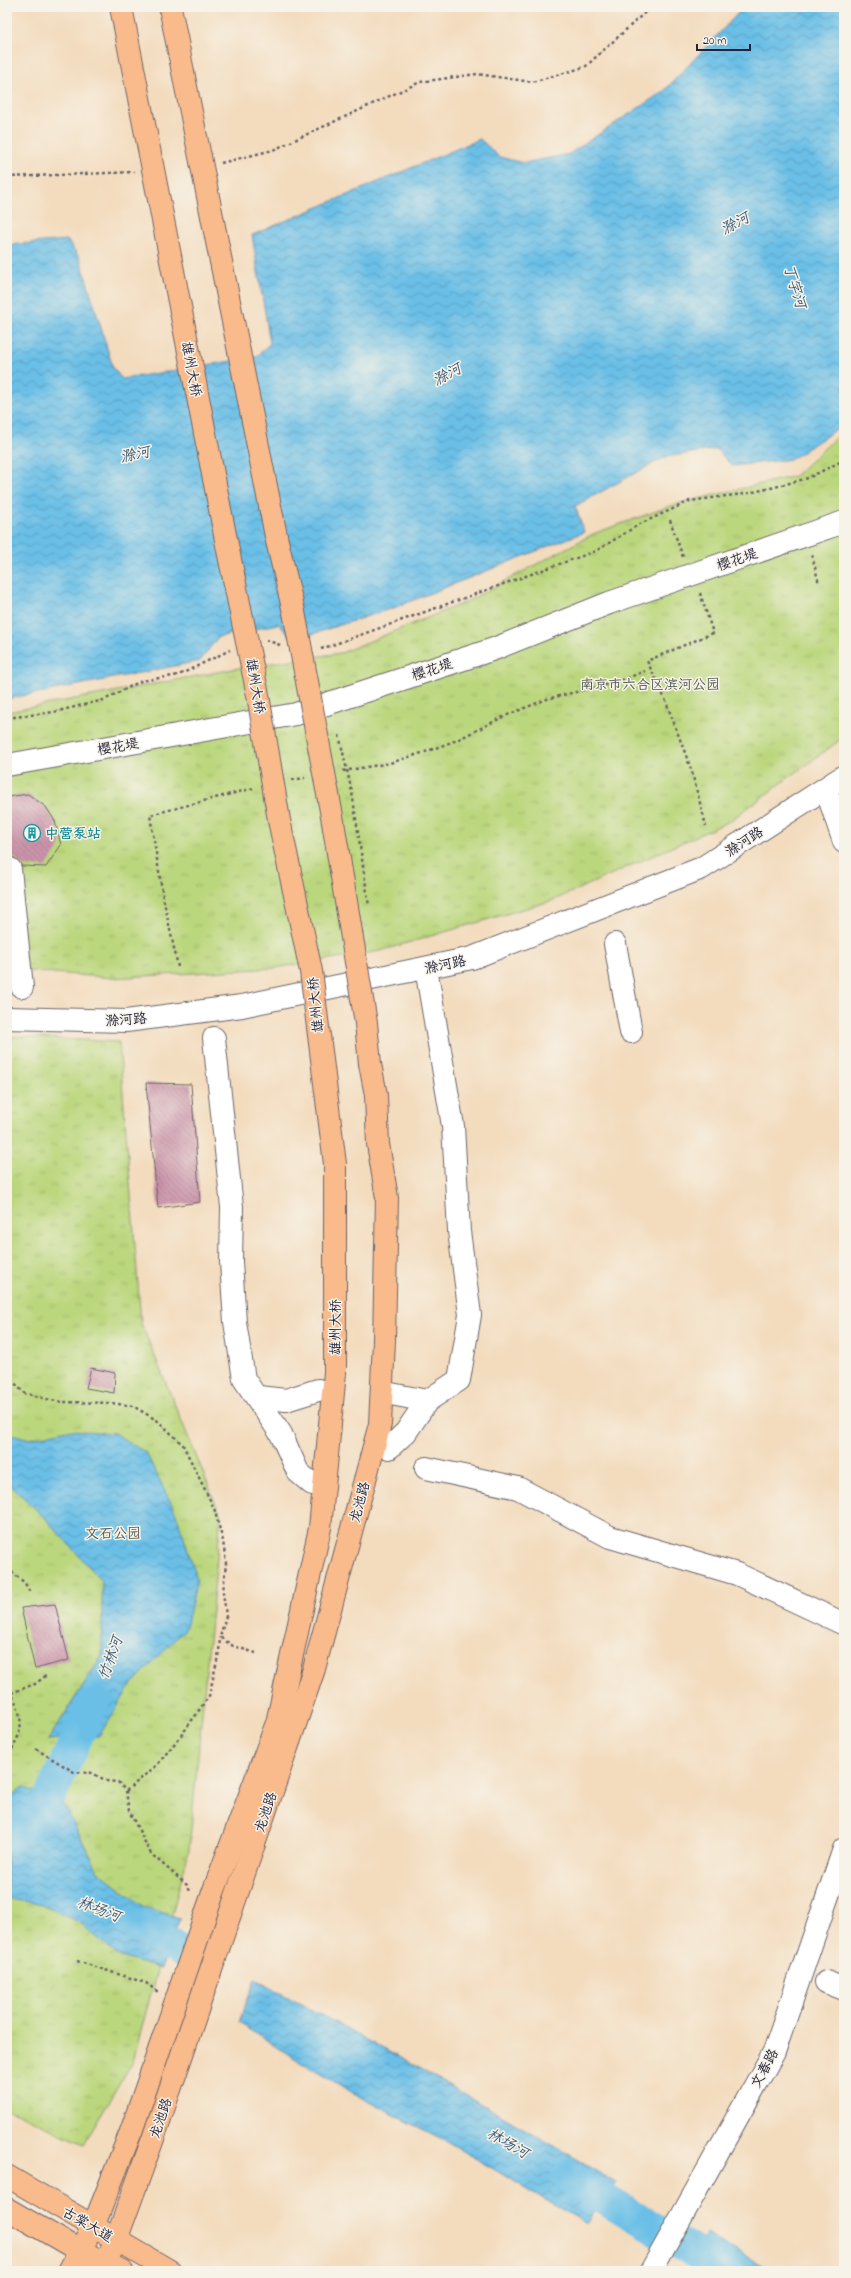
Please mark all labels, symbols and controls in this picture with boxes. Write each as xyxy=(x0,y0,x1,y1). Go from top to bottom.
scale bar xyxy=(697,26,750,52)
text: 20 m xyxy=(703,32,726,50)
water label: 滁河 xyxy=(717,206,757,241)
water label: 丁字河 xyxy=(777,262,812,314)
street label: 雄州大桥 xyxy=(175,340,206,399)
water label: 滁河 xyxy=(429,357,469,392)
water label: 滁河 xyxy=(118,440,155,469)
street label: 樱花堤 xyxy=(714,544,761,577)
street label: 樱花堤 xyxy=(409,654,456,687)
street label: 雄州大桥 xyxy=(239,657,270,716)
park label: 南京市六合区滨河公园 xyxy=(580,675,720,696)
street label: 樱花堤 xyxy=(96,733,141,761)
street label: 滁河路 xyxy=(721,822,768,863)
building icon: 中营泵站 xyxy=(22,823,42,843)
place label: 中营泵站 xyxy=(45,824,101,845)
street label: 滁河路 xyxy=(423,951,468,980)
street label: 雄州大桥 xyxy=(303,976,330,1034)
street label: 滁河路 xyxy=(104,1009,148,1032)
street label: 雄州大桥 xyxy=(326,1299,347,1355)
street label: 龙池路 xyxy=(345,1479,376,1525)
park label: 文石公园 xyxy=(85,1524,141,1545)
water label: 竹林河 xyxy=(93,1631,130,1683)
street label: 龙池路 xyxy=(250,1789,283,1836)
water label: 林场河 xyxy=(74,1892,126,1929)
street label: 文春路 xyxy=(746,2045,784,2092)
street label: 龙池路 xyxy=(145,2095,178,2142)
water label: 林场河 xyxy=(483,2123,535,2166)
street label: 古棠大道 xyxy=(58,2202,117,2248)

